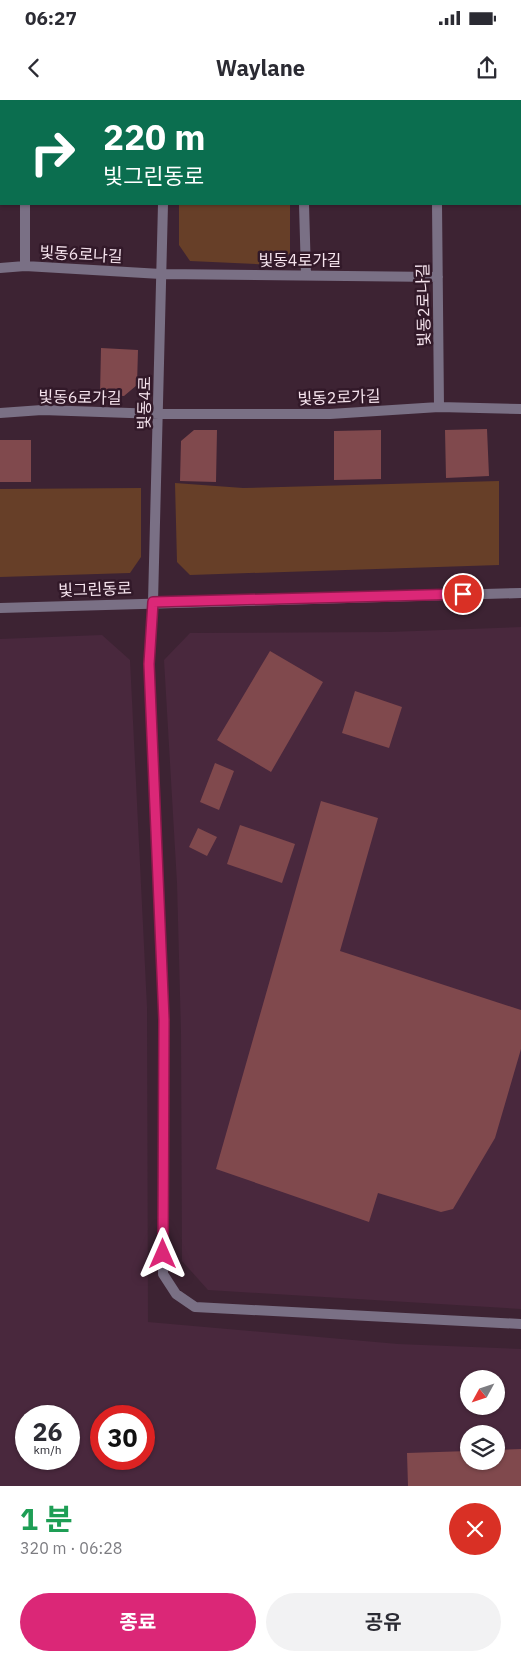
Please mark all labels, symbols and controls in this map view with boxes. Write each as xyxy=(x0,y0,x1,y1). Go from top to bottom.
text: 06:27 xyxy=(25,6,77,30)
text: Waylane xyxy=(216,53,305,82)
icon: back xyxy=(20,54,48,82)
icon: share xyxy=(473,54,501,82)
text: 220 m xyxy=(103,114,206,160)
icon: right xyxy=(20,120,85,185)
text: 빛그린동로 xyxy=(103,161,204,190)
street label: 빛동6로나길 xyxy=(39,242,123,266)
street label: 빛동4로가길 xyxy=(258,250,342,270)
street label: 빛동2로나길 xyxy=(412,263,434,347)
street label: 빛동4로 xyxy=(134,376,154,430)
street label: 빛동6로가길 xyxy=(38,386,122,408)
street label: 빛동2로가길 xyxy=(297,386,381,408)
pin xyxy=(442,573,484,615)
street label: 빛그린동로 xyxy=(58,578,132,600)
icon: arrive xyxy=(449,580,477,608)
position arrow xyxy=(136,1227,188,1279)
north arrow xyxy=(460,1370,505,1415)
map controls xyxy=(460,1370,505,1470)
speed limit sign: 30 xyxy=(90,1405,155,1470)
text: 26 xyxy=(32,1415,63,1448)
button: layers xyxy=(460,1425,505,1470)
text: km/h xyxy=(33,1442,62,1457)
text: 1 분 xyxy=(20,1499,73,1538)
button: close xyxy=(449,1503,501,1555)
text: 320 m · 06:28 xyxy=(20,1538,122,1558)
button: 종료 xyxy=(20,1593,256,1651)
button: 공유 xyxy=(266,1593,501,1651)

